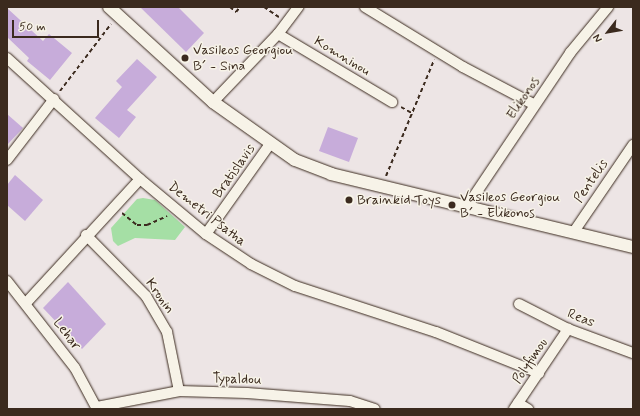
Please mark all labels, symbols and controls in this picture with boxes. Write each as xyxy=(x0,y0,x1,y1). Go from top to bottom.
scale bar xyxy=(14,12,101,38)
north arrow xyxy=(588,12,628,52)
text: 50 m xyxy=(19,19,46,35)
text: N xyxy=(590,31,606,45)
street label: Komninou xyxy=(311,33,373,79)
place label: Vasileos Georgiou B´ - Sina xyxy=(193,42,291,74)
marker: Vasileos Georgiou B´ - Sina xyxy=(180,53,190,63)
street label: Elikonos xyxy=(503,74,543,122)
street label: Bratislavis xyxy=(209,141,259,201)
street label: Pentelis xyxy=(570,156,612,206)
street label: Demetri Psatha xyxy=(164,178,250,250)
place label: Vasileos Georgiou B´ - Elikonos xyxy=(460,189,558,222)
place label: Brainkid Toys xyxy=(357,192,440,208)
marker: Brainkid Toys xyxy=(344,195,354,205)
marker: Vasileos Georgiou B´ - Elikonos xyxy=(447,200,457,210)
street label: Kronin xyxy=(142,275,178,317)
street label: Reas xyxy=(565,305,597,331)
street label: Lehar xyxy=(49,314,85,354)
street label: Polyfimou xyxy=(509,335,551,387)
street label: Typaldou xyxy=(212,370,262,388)

